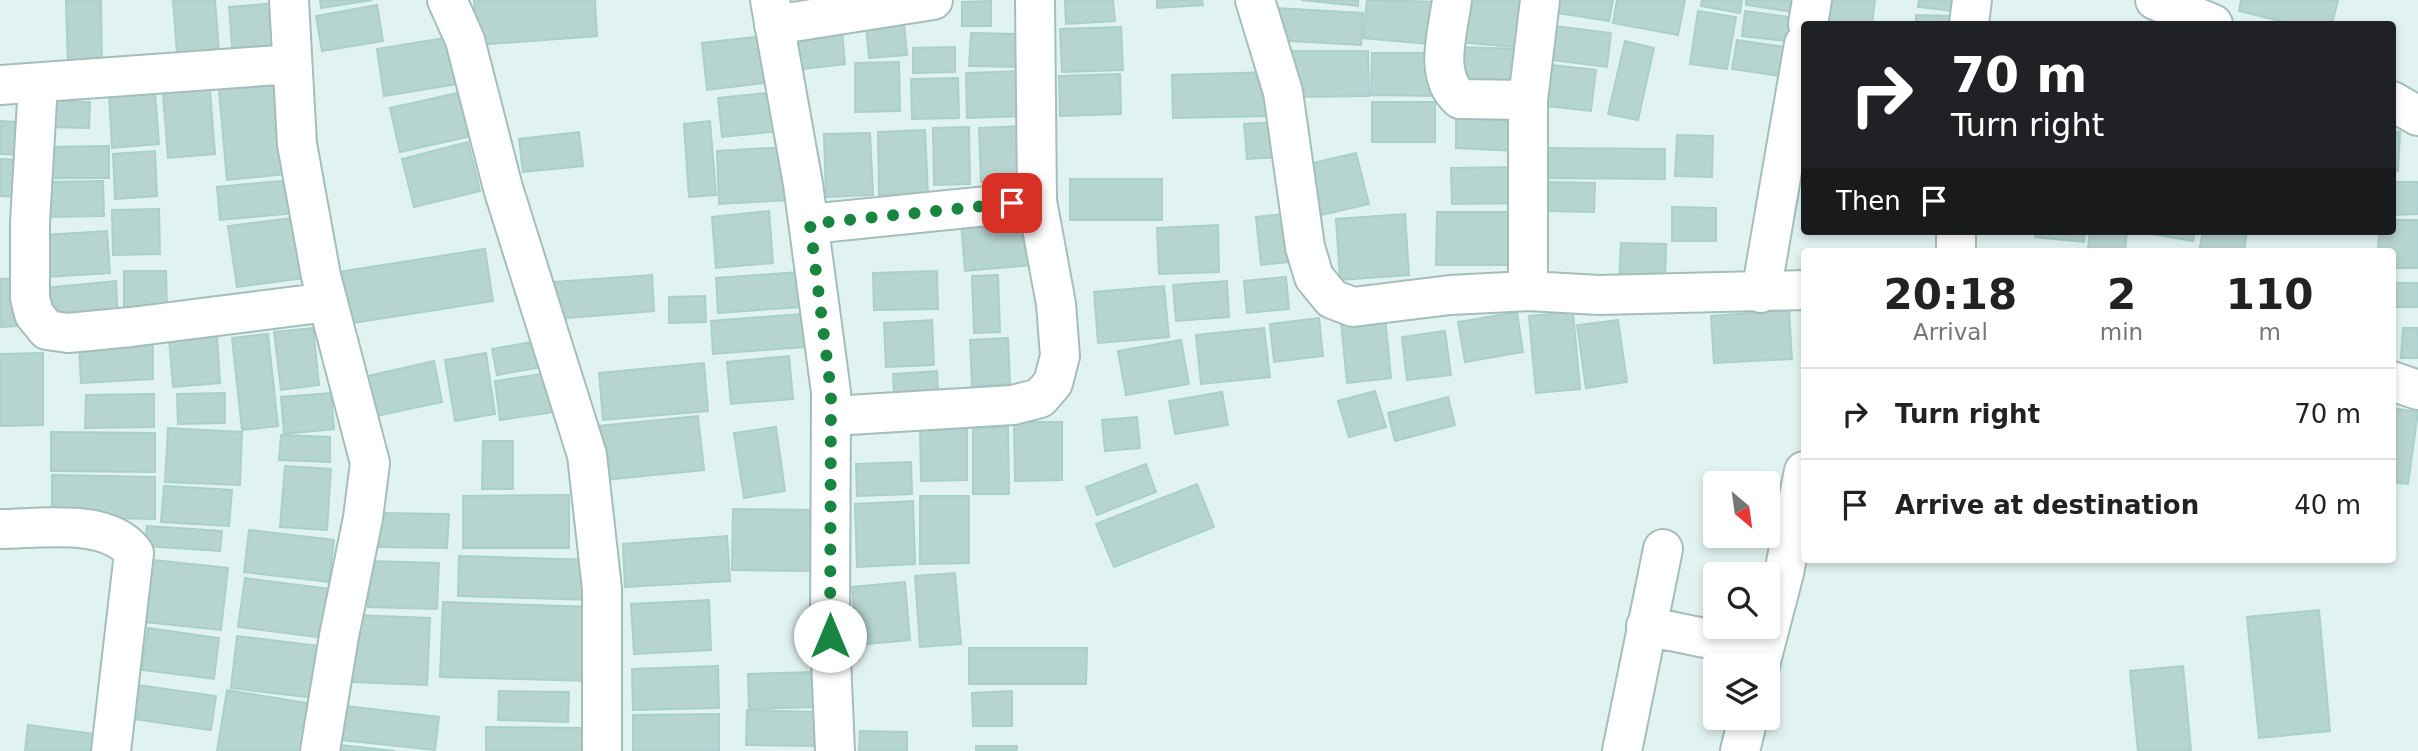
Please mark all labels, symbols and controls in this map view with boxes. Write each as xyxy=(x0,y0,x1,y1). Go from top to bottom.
text: 70 m xyxy=(1951,47,2087,104)
icon: right xyxy=(1836,49,1927,140)
text: Turn right xyxy=(1951,106,2104,144)
pin xyxy=(982,173,1042,233)
icon: arrive xyxy=(1915,182,1953,220)
icon: arrive xyxy=(993,184,1031,222)
text: Then xyxy=(1836,186,1901,216)
text: 20:18 xyxy=(1884,270,2017,319)
text: 2 xyxy=(2107,270,2136,319)
text: 110 xyxy=(2226,270,2313,319)
text: Arrival xyxy=(1913,319,1988,345)
text: min xyxy=(2100,319,2143,345)
text: m xyxy=(2258,319,2281,345)
icon: right xyxy=(1836,395,1874,433)
text: Turn right xyxy=(1895,399,2040,429)
text: 70 m xyxy=(2294,399,2361,429)
north arrow xyxy=(1703,471,1780,548)
map controls xyxy=(1703,471,1780,730)
icon: arrive xyxy=(1836,486,1874,524)
text: Arrive at destination xyxy=(1895,490,2199,520)
text: 40 m xyxy=(2294,490,2361,520)
button: search xyxy=(1703,562,1780,639)
position arrow xyxy=(793,599,867,673)
button: layers xyxy=(1703,653,1780,730)

